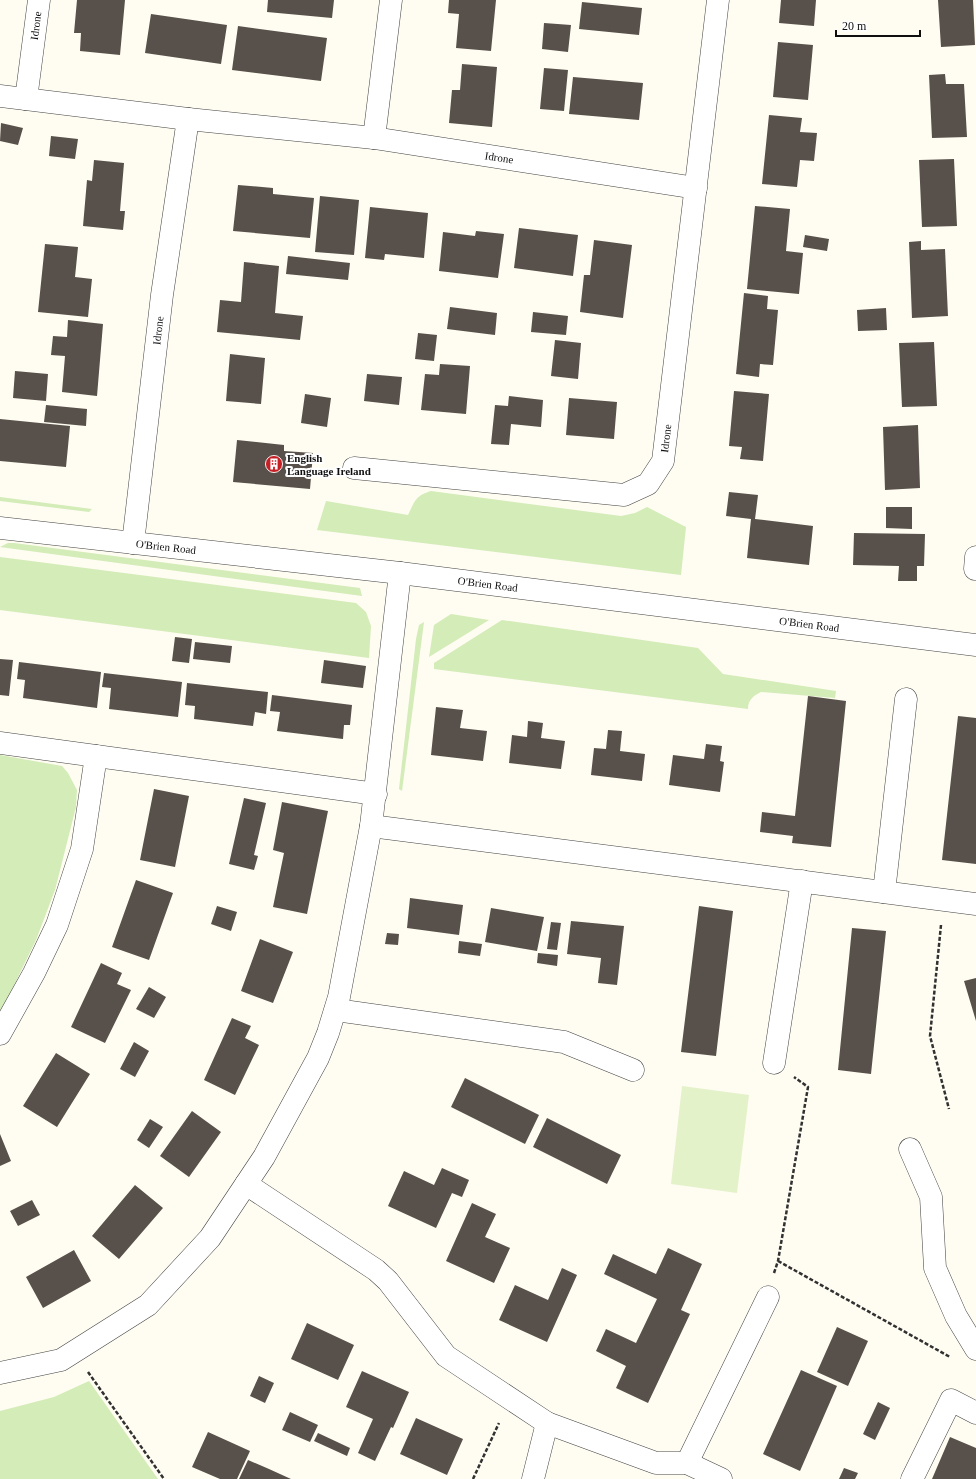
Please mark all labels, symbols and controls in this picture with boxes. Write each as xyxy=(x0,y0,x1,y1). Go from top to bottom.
street label: Idrone xyxy=(28,10,43,41)
scale bar xyxy=(836,12,920,38)
text: 20 m xyxy=(842,19,867,33)
street label: Idrone xyxy=(484,149,514,166)
street label: Idrone xyxy=(150,315,165,345)
street label: Idrone xyxy=(658,423,673,453)
place label: English Language Ireland xyxy=(287,452,371,477)
building icon: English Language Ireland xyxy=(264,454,284,474)
street label: O'Brien Road xyxy=(135,537,197,556)
street label: O'Brien Road xyxy=(457,574,519,594)
street label: O'Brien Road xyxy=(779,614,840,634)

